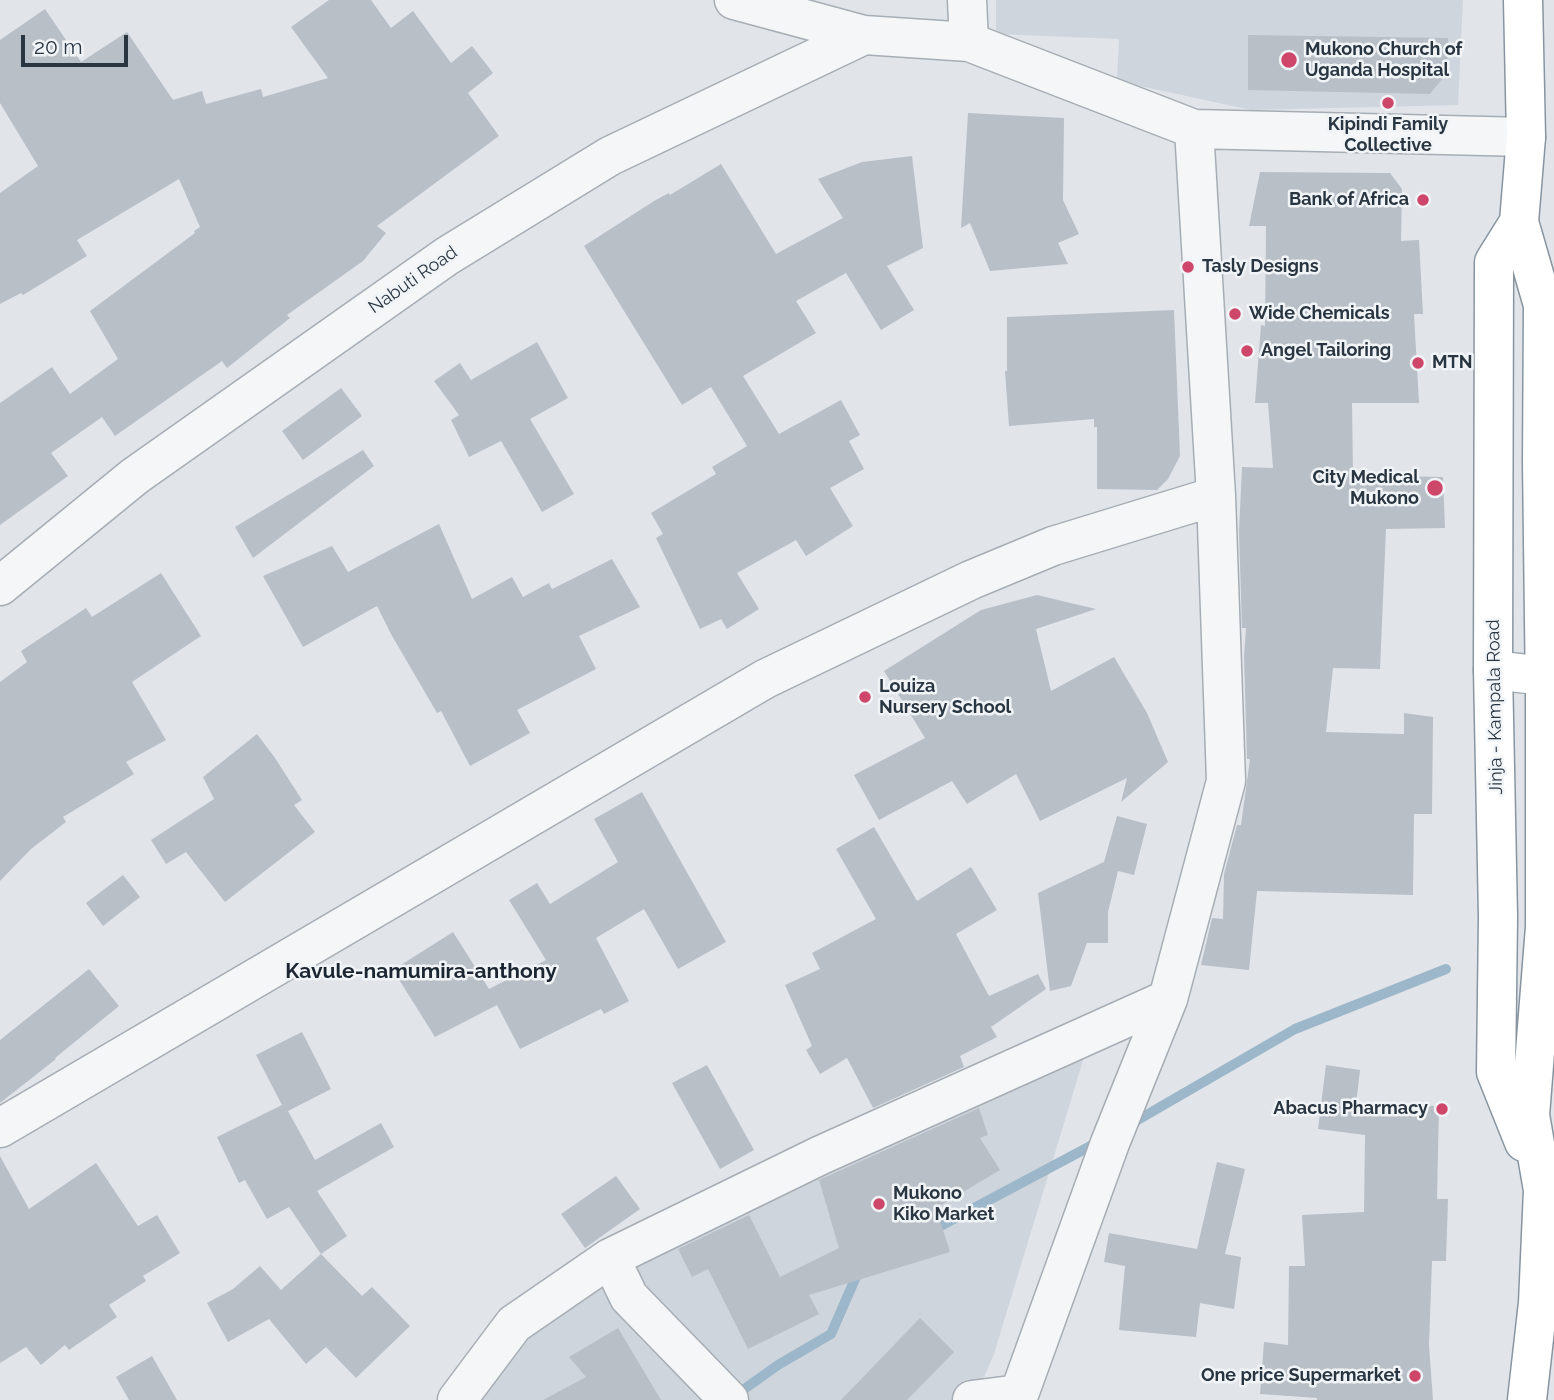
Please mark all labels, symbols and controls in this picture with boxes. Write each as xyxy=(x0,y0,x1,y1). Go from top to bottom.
scale bar xyxy=(24,21,131,65)
text: 20 m xyxy=(34,34,82,59)
place label: Mukono Church of Uganda Hospital xyxy=(1305,39,1462,82)
marker: Mukono Church of Uganda Hospital xyxy=(1279,50,1299,70)
marker: Kipindi Family Collective xyxy=(1380,95,1396,111)
place label: Kipindi Family Collective xyxy=(1328,114,1448,156)
place label: Bank of Africa xyxy=(1289,189,1409,211)
marker: Bank of Africa xyxy=(1415,192,1431,208)
street label: Nabuti Road xyxy=(365,242,461,318)
place label: Tasly Designs xyxy=(1202,256,1319,278)
marker: Tasly Designs xyxy=(1180,259,1196,275)
place label: Wide Chemicals xyxy=(1249,303,1390,325)
marker: Wide Chemicals xyxy=(1227,306,1243,322)
place label: Angel Tailoring xyxy=(1261,340,1391,362)
marker: Angel Tailoring xyxy=(1239,343,1255,359)
place label: MTN xyxy=(1432,352,1472,374)
marker: MTN xyxy=(1410,355,1426,371)
place label: City Medical Mukono xyxy=(1312,467,1419,510)
marker: City Medical Mukono xyxy=(1425,478,1445,498)
street label: Jinja - Kampala Road xyxy=(1483,619,1507,795)
place label: Louiza Nursery School xyxy=(879,676,1011,718)
marker: Louiza Nursery School xyxy=(857,689,873,705)
district label: Kavule-namumira-anthony xyxy=(285,959,557,985)
place label: Abacus Pharmacy xyxy=(1273,1098,1428,1120)
marker: Abacus Pharmacy xyxy=(1434,1101,1450,1117)
place label: Mukono Kiko Market xyxy=(893,1183,994,1226)
marker: Mukono Kiko Market xyxy=(871,1196,887,1212)
place label: One price Supermarket xyxy=(1201,1365,1401,1387)
marker: One price Supermarket xyxy=(1407,1368,1423,1384)

